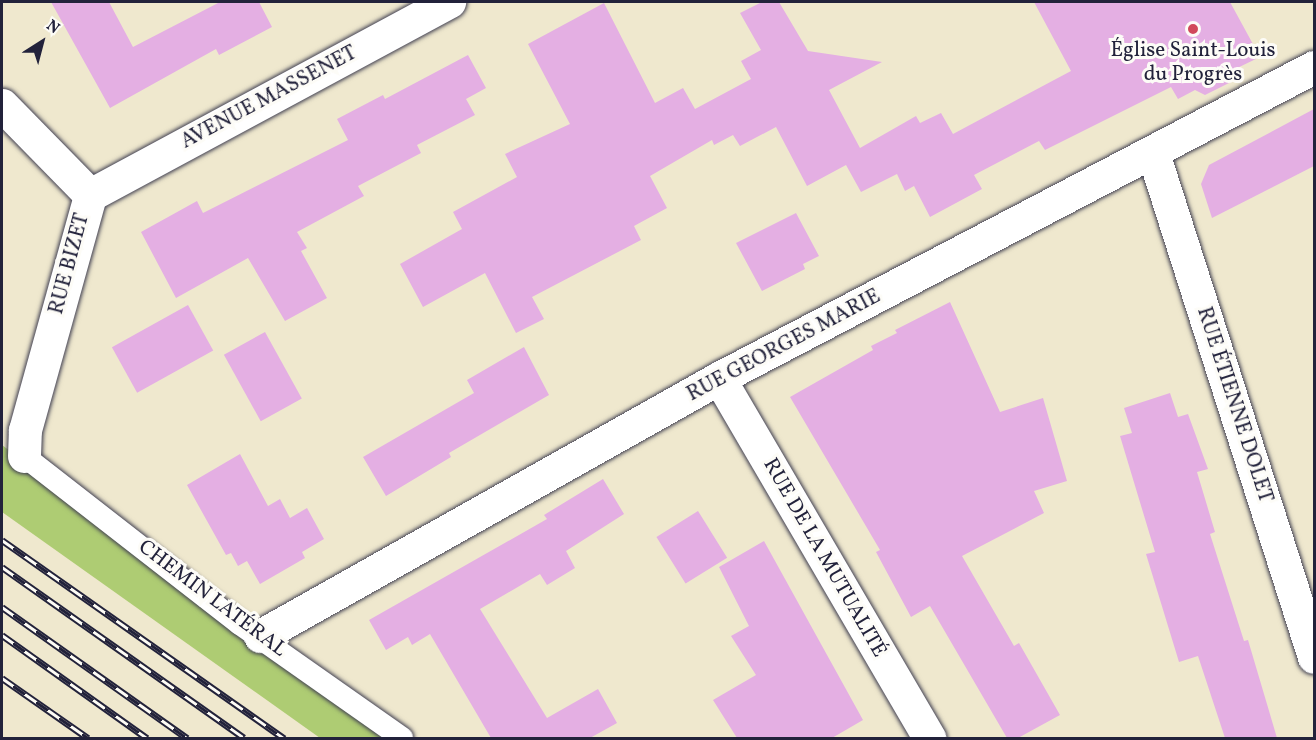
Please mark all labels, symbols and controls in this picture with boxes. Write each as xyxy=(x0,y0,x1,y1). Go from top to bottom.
north arrow xyxy=(12,12,72,72)
text: N xyxy=(41,15,64,40)
marker: Église Saint-Louis du Progrès xyxy=(1186,22,1200,36)
place label: Église Saint-Louis du Progrès xyxy=(1110,38,1276,88)
street label: AVENUE MASSENET xyxy=(177,41,361,155)
street label: RUE BIZET xyxy=(44,211,96,317)
street label: RUE GEORGES MARIE xyxy=(683,284,885,408)
street label: RUE ÉTIENNE DOLET xyxy=(1190,304,1278,506)
street label: RUE DE LA MUTUALITÉ xyxy=(757,454,891,662)
street label: CHEMIN LATÉRAL xyxy=(133,535,291,663)

